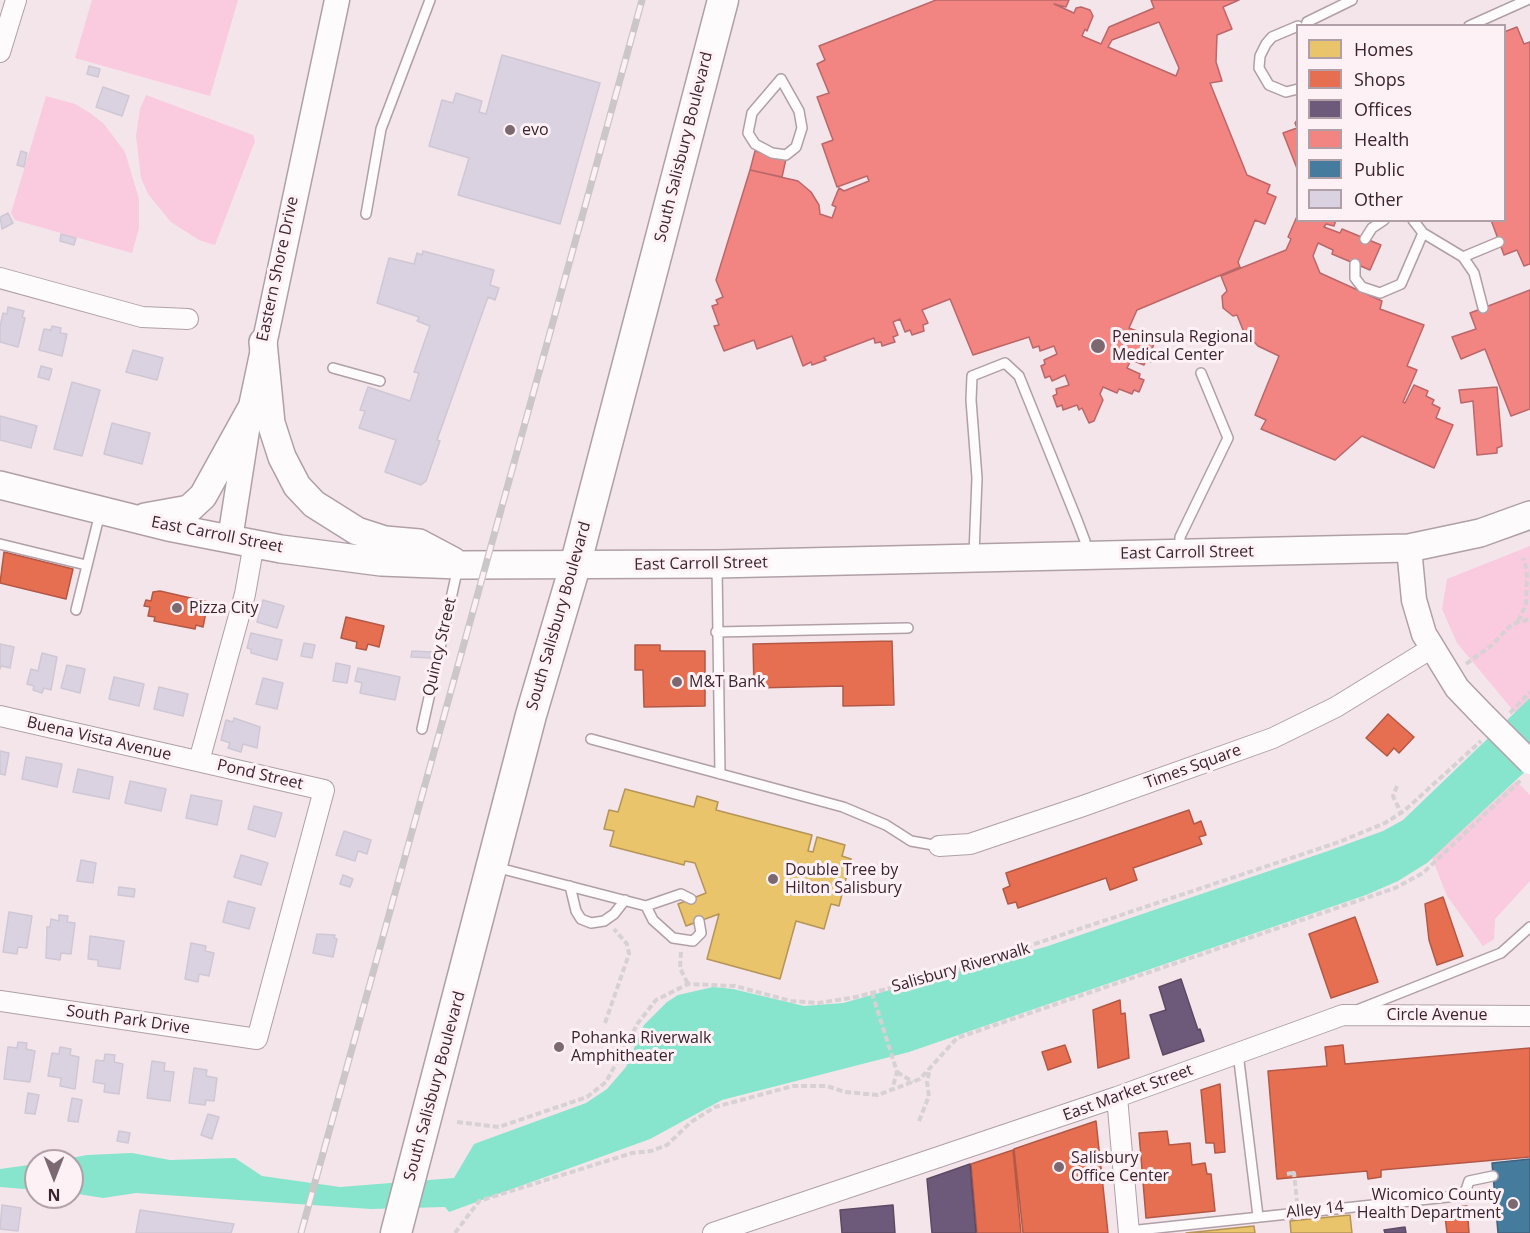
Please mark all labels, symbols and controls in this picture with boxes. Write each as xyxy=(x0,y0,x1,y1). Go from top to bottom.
legend xyxy=(1296,24,1506,222)
text: Homes xyxy=(1354,37,1413,61)
street label: South Salisbury Boulevard xyxy=(651,50,717,244)
text: Shops xyxy=(1354,67,1405,91)
text: Offices xyxy=(1354,97,1412,121)
place label: evo xyxy=(522,120,549,140)
marker: evo xyxy=(503,123,517,137)
text: Health xyxy=(1354,127,1409,151)
text: Public xyxy=(1354,157,1405,181)
text: Other xyxy=(1354,187,1403,211)
street label: Eastern Shore Drive xyxy=(253,195,303,343)
place label: Peninsula Regional Medical Center xyxy=(1112,327,1253,365)
marker: Peninsula Regional Medical Center xyxy=(1089,337,1107,355)
street label: East Carroll Street xyxy=(149,513,285,557)
street label: South Salisbury Boulevard xyxy=(523,519,595,713)
street label: East Carroll Street xyxy=(1120,542,1254,564)
street label: East Carroll Street xyxy=(634,553,768,575)
street label: Quincy Street xyxy=(419,596,461,698)
place label: Pizza City xyxy=(189,598,259,618)
marker: Pizza City xyxy=(170,601,184,615)
place label: M&T Bank xyxy=(689,672,765,692)
marker: M&T Bank xyxy=(670,675,684,689)
street label: Buena Vista Avenue xyxy=(25,713,173,765)
street label: Times Square xyxy=(1142,741,1244,793)
street label: Pond Street xyxy=(215,756,305,794)
place label: Double Tree by Hilton Salisbury xyxy=(785,860,902,898)
marker: Double Tree by Hilton Salisbury xyxy=(766,872,780,886)
street label: Salisbury Riverwalk xyxy=(890,939,1032,997)
street label: South Salisbury Boulevard xyxy=(400,989,470,1183)
street label: South Park Drive xyxy=(65,1002,191,1038)
street label: Circle Avenue xyxy=(1386,1005,1488,1025)
place label: Pohanka Riverwalk Amphitheater xyxy=(571,1028,711,1066)
marker: Pohanka Riverwalk Amphitheater xyxy=(552,1040,566,1054)
street label: East Market Street xyxy=(1060,1061,1196,1125)
place label: Salisbury Office Center xyxy=(1071,1148,1169,1186)
north arrow xyxy=(24,1149,84,1209)
marker: Salisbury Office Center xyxy=(1052,1160,1066,1174)
text: N xyxy=(48,1184,61,1206)
place label: Wicomico County Health Department xyxy=(1357,1185,1501,1223)
street label: Alley 14 xyxy=(1285,1197,1345,1223)
marker: Wicomico County Health Department xyxy=(1506,1197,1520,1211)

